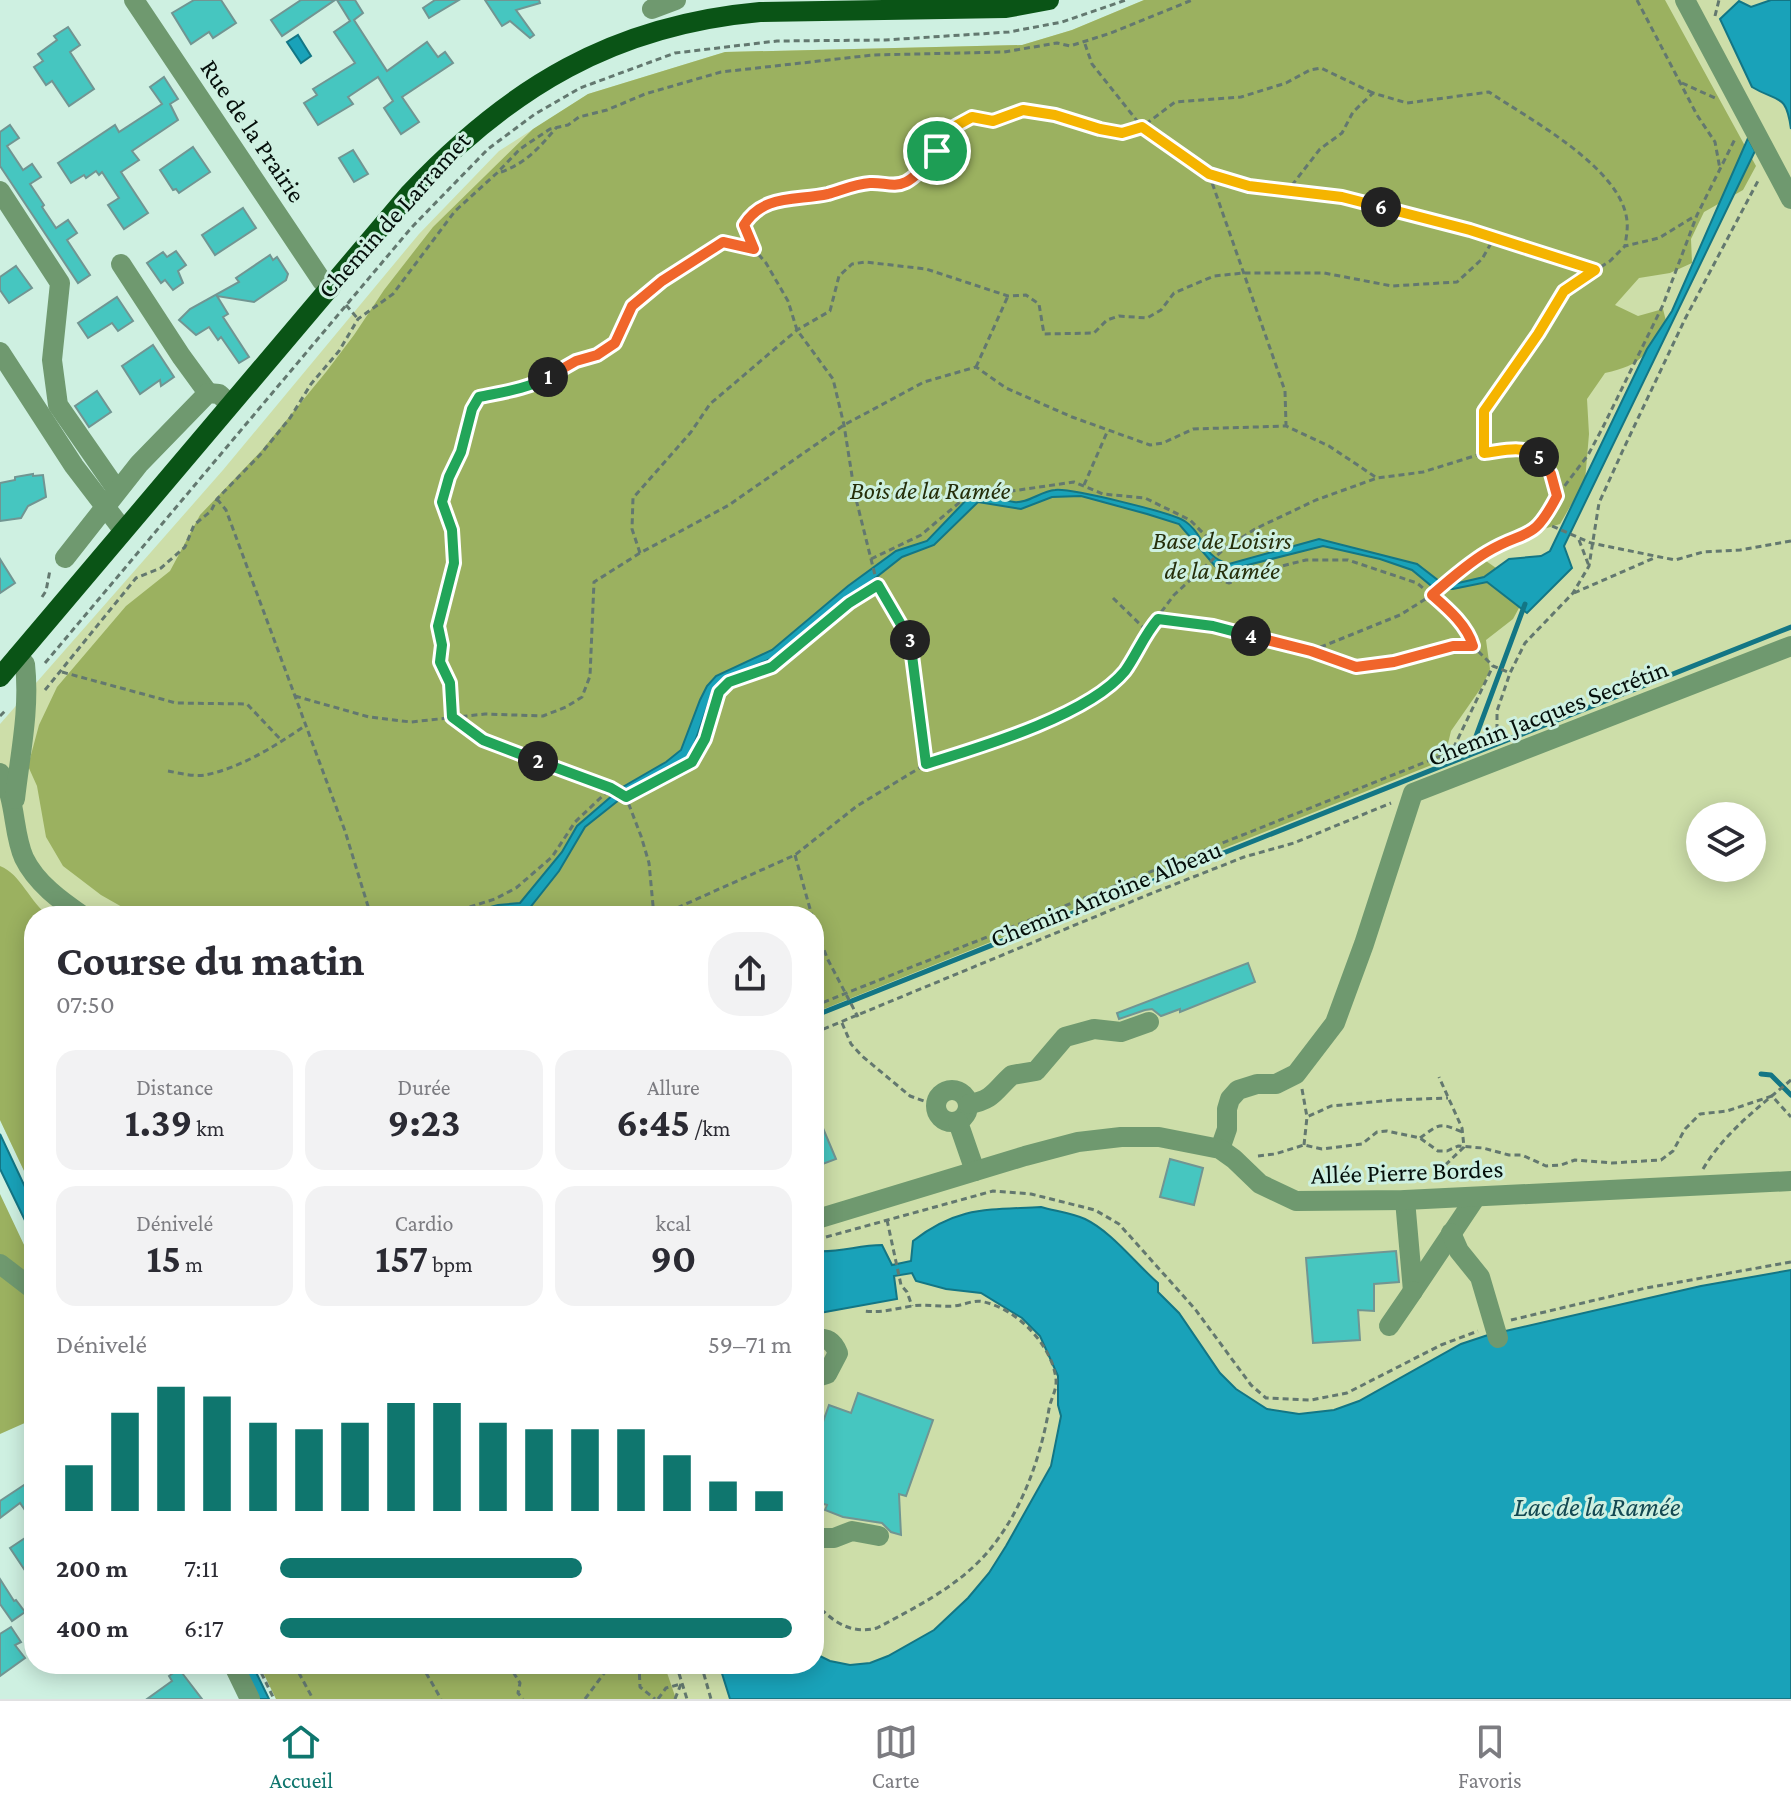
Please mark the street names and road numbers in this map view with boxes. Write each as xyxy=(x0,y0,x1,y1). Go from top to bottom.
street label: Rue de la Prairie xyxy=(195,54,311,208)
street label: Chemin de Larramet xyxy=(312,126,476,304)
street label: Chemin Jacques Secrétin xyxy=(1424,654,1672,772)
street label: Chemin Antoine Albeau xyxy=(986,834,1226,954)
street label: Allée Pierre Bordes xyxy=(1310,1154,1504,1190)

